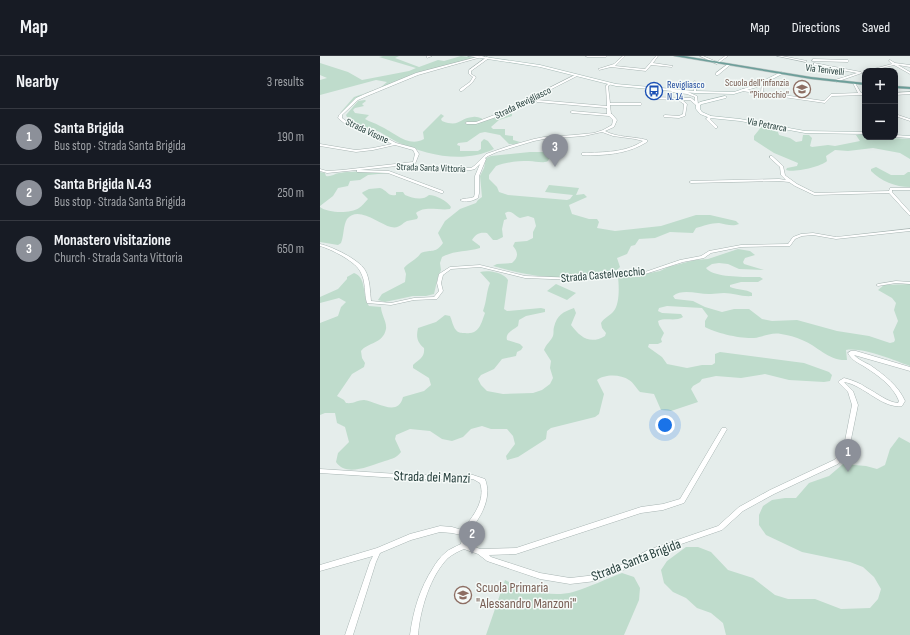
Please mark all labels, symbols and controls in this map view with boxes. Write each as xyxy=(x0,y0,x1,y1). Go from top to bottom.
text: Map xyxy=(20,16,48,39)
text: Map xyxy=(750,19,770,36)
text: Directions xyxy=(792,19,840,36)
text: Saved xyxy=(862,19,890,36)
street label: Via Tenivelli xyxy=(805,62,845,78)
map controls xyxy=(862,68,898,140)
button: + xyxy=(862,68,898,104)
text: Nearby xyxy=(16,72,59,92)
text: 3 results xyxy=(267,74,304,90)
place label: Scuola dell’infanzia ”Pinocchio" xyxy=(725,77,789,101)
place label: Revigliasco N. 14 xyxy=(667,79,705,103)
school or university icon: Scuola dell’infanzia ”Pinocchio" xyxy=(792,79,812,99)
bus stop icon: Revigliasco N. 14 xyxy=(644,81,664,101)
street label: Strada Revigliasco xyxy=(493,84,553,122)
button: − xyxy=(862,104,898,140)
street label: Via Petrarca xyxy=(746,115,788,135)
street label: Strada Visone xyxy=(344,116,390,146)
text: Santa Brigida xyxy=(54,119,124,138)
text: 1 xyxy=(26,129,32,145)
text: 190 m xyxy=(277,129,304,145)
pin: 3 xyxy=(542,134,568,167)
text: Bus stop · Strada Santa Brigida xyxy=(54,138,186,154)
street label: Strada Santa Vittoria xyxy=(396,161,466,175)
text: Santa Brigida N.43 xyxy=(54,175,152,194)
text: 2 xyxy=(26,185,32,201)
text: 250 m xyxy=(277,185,304,201)
text: Bus stop · Strada Santa Brigida xyxy=(54,194,186,210)
text: Monastero visitazione xyxy=(54,231,171,250)
text: 3 xyxy=(26,241,32,257)
text: 650 m xyxy=(277,241,304,257)
text: Church · Strada Santa Vittoria xyxy=(54,250,183,266)
street label: Strada Castelvecchio xyxy=(560,264,646,286)
your location xyxy=(655,415,675,435)
pin: 1 xyxy=(835,439,861,472)
street label: Strada dei Manzi xyxy=(393,467,471,487)
pin: 2 xyxy=(459,521,485,554)
street label: Strada Santa Brigida xyxy=(589,535,683,585)
place label: Scuola Primaria "Alessandro Manzoni" xyxy=(476,579,576,612)
school or university icon: Scuola Primaria "Alessandro Manzoni" xyxy=(453,585,473,605)

